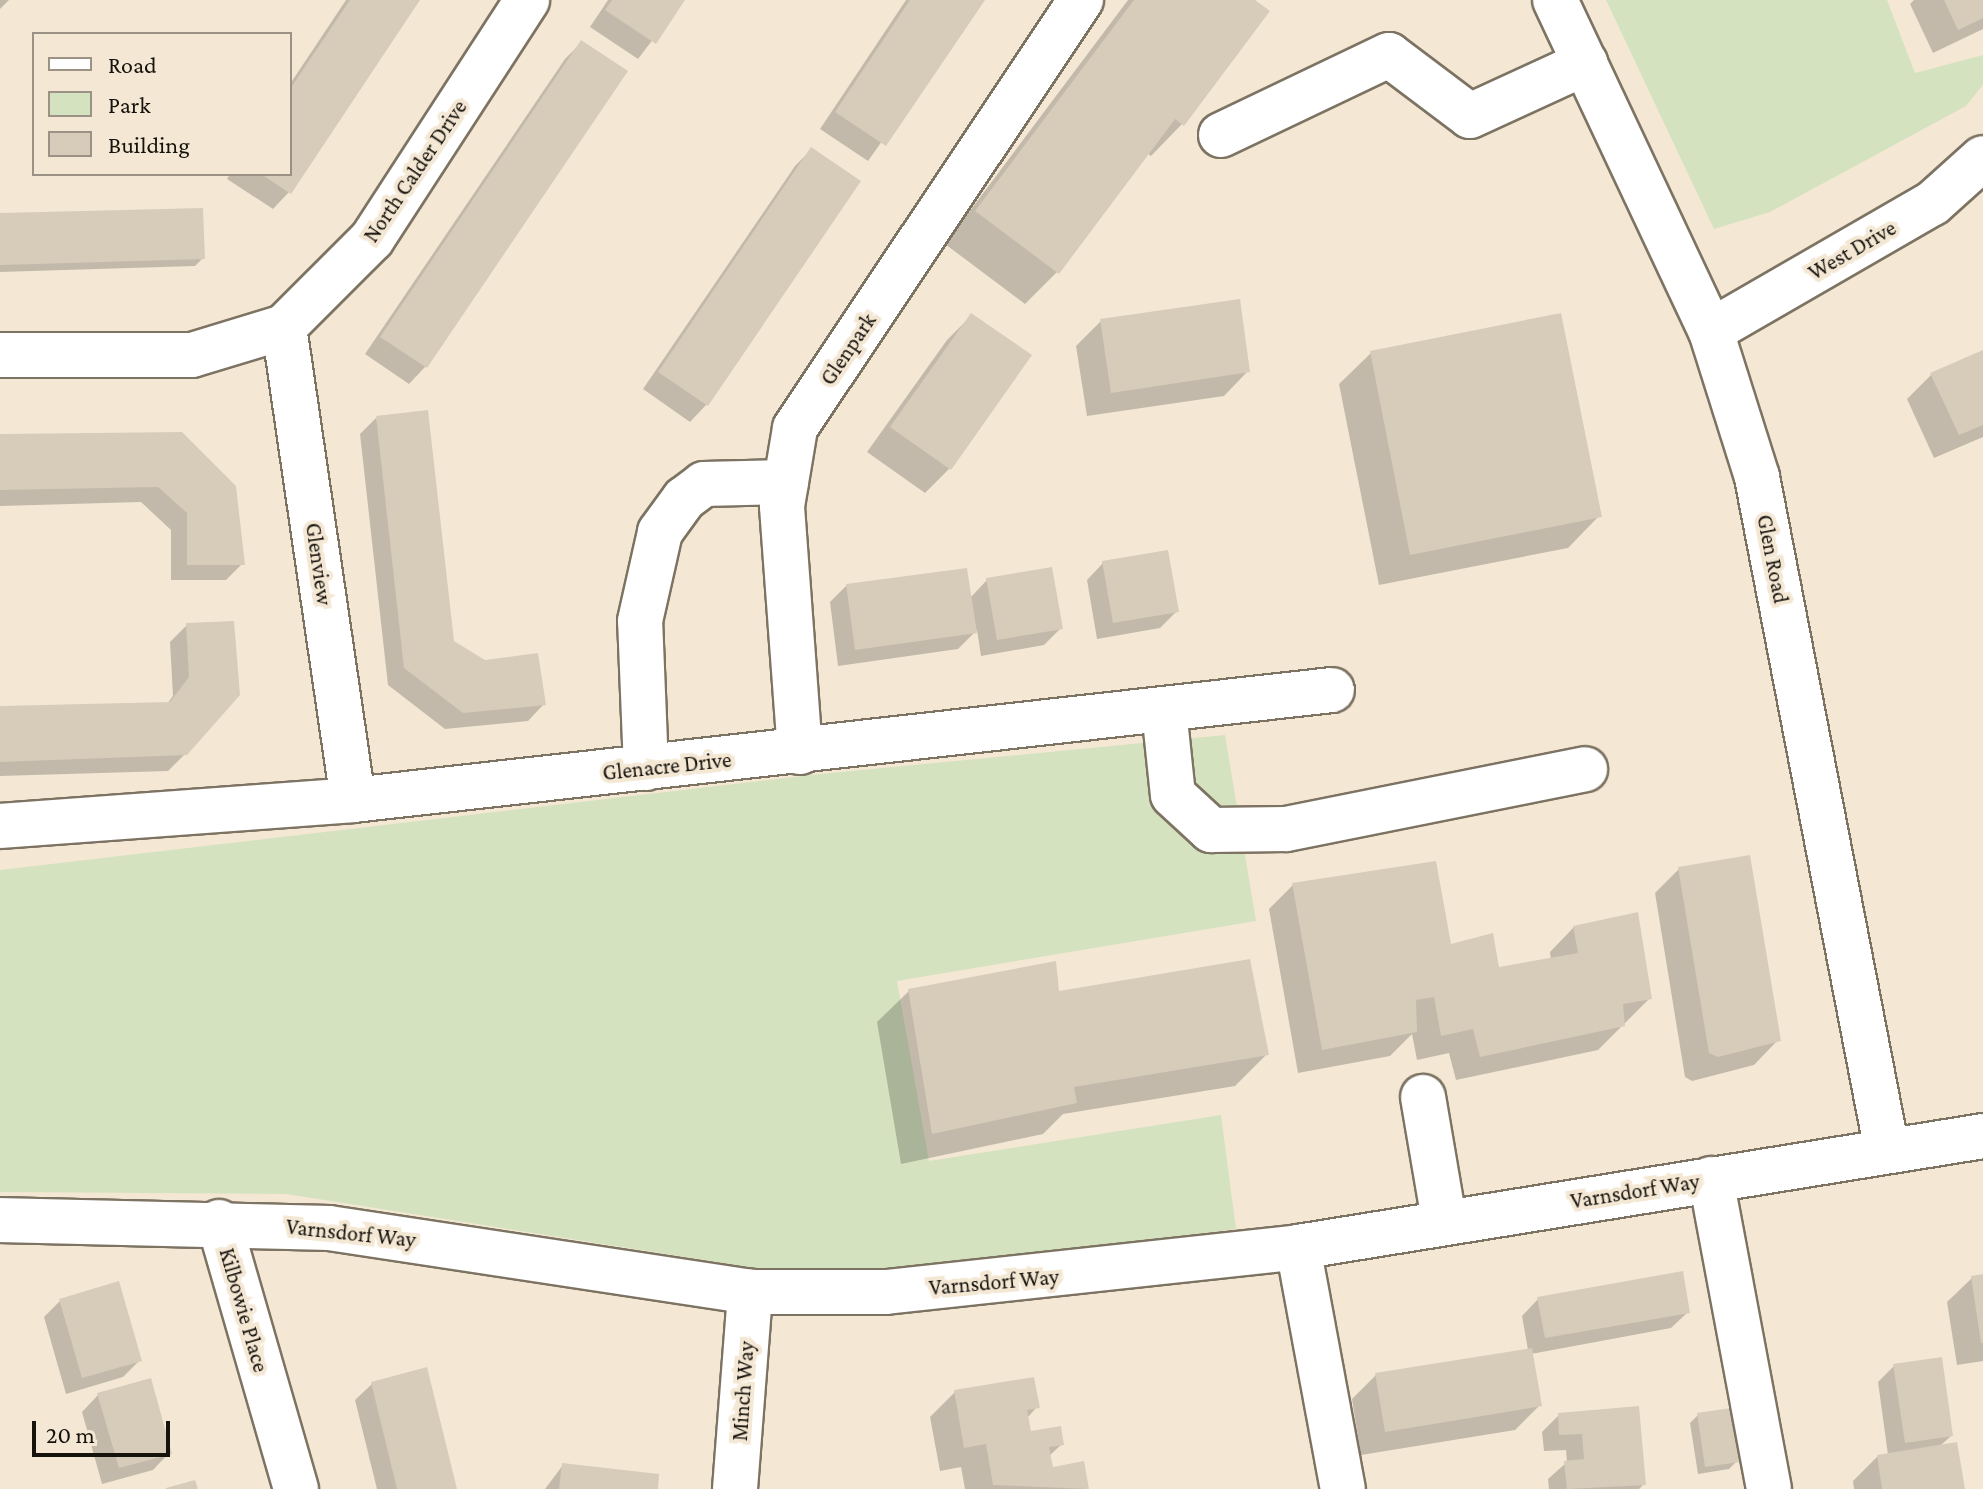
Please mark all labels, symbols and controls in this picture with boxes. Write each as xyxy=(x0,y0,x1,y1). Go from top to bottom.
legend xyxy=(32,32,292,176)
text: Road xyxy=(108,51,157,78)
text: Park xyxy=(108,91,151,118)
street label: North Calder Drive xyxy=(358,95,472,247)
text: Building xyxy=(108,131,190,158)
street label: West Drive xyxy=(1803,214,1901,286)
street label: Glenpark xyxy=(814,308,882,390)
street label: Glen Road xyxy=(1751,512,1795,606)
street label: Glenview xyxy=(300,521,338,607)
street label: Glenacre Drive xyxy=(601,746,733,786)
street label: Varnsdorf Way xyxy=(1569,1168,1701,1214)
street label: Varnsdorf Way xyxy=(285,1213,417,1253)
street label: Kilbowie Place xyxy=(214,1245,274,1375)
street label: Varnsdorf Way xyxy=(928,1263,1060,1301)
street label: Minch Way xyxy=(726,1340,760,1442)
scale bar xyxy=(36,1405,174,1455)
text: 20 m xyxy=(46,1421,95,1448)

